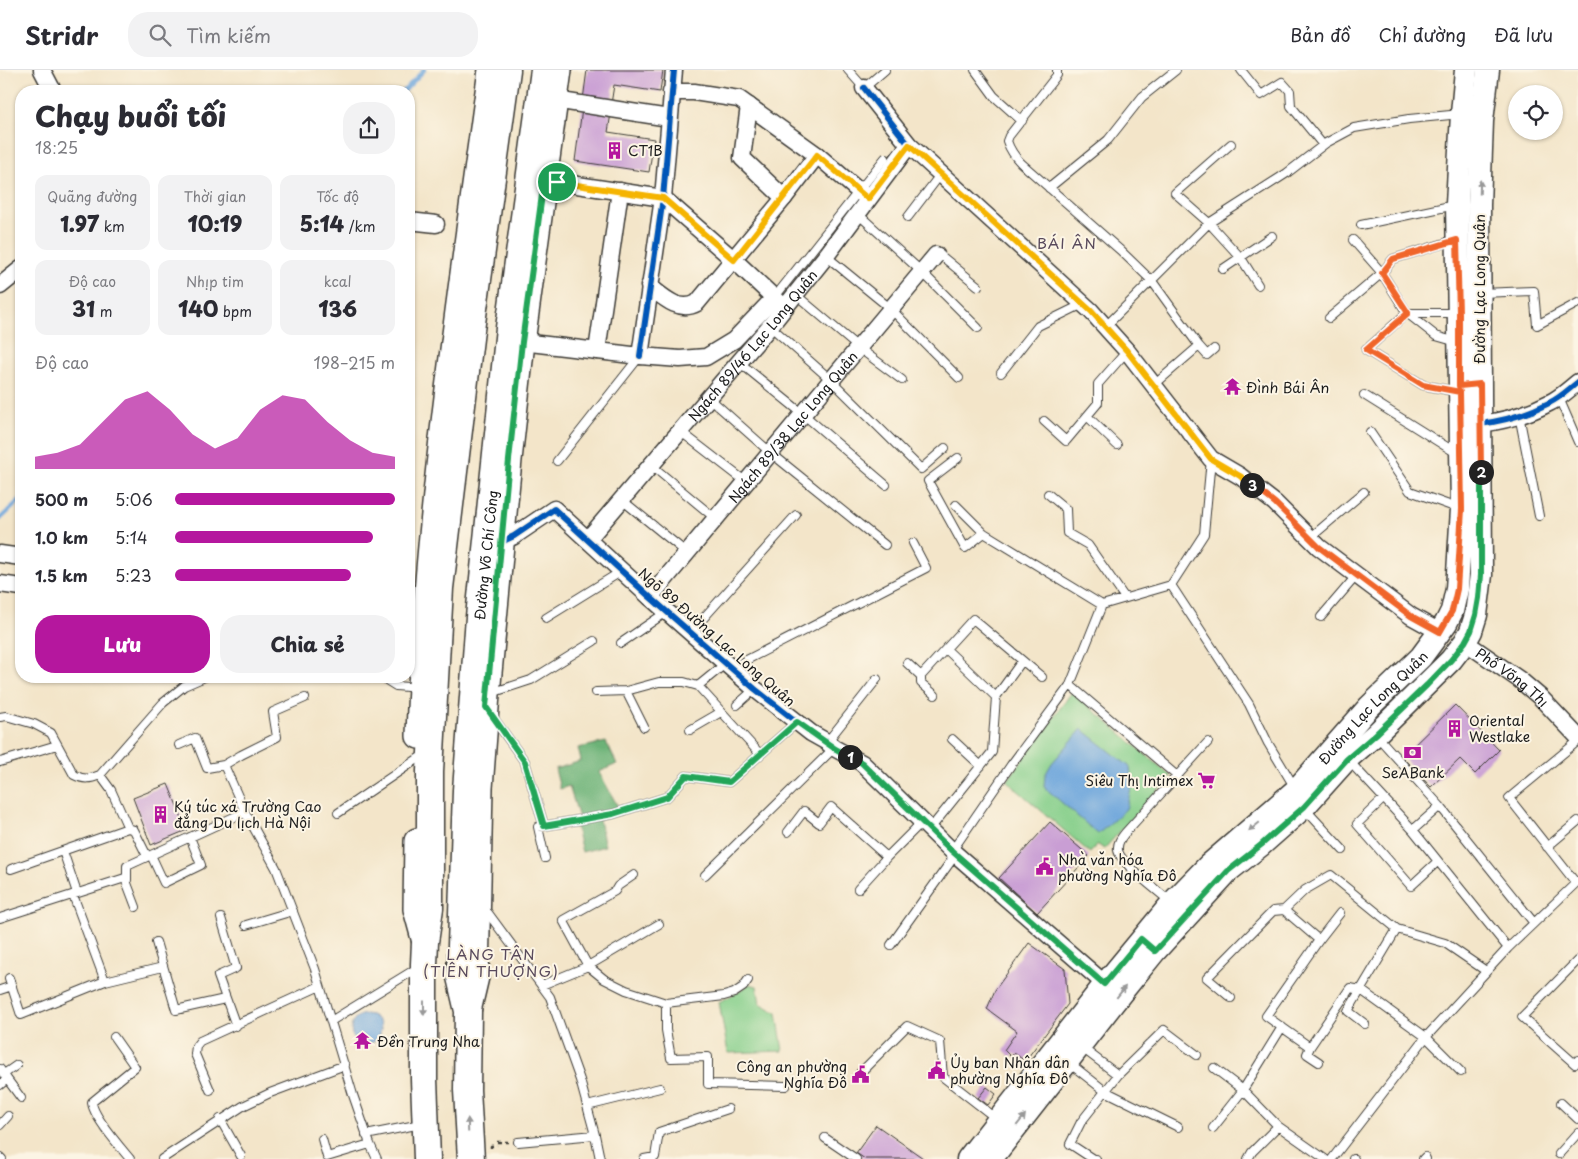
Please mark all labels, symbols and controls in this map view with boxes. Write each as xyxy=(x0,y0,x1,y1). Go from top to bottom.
search box xyxy=(128,12,478,57)
text: Stridr xyxy=(25,17,98,53)
icon: search xyxy=(146,21,174,49)
text: Tìm kiếm xyxy=(186,21,271,49)
text: Bản đồ xyxy=(1290,21,1351,48)
text: Chỉ đường xyxy=(1379,21,1466,48)
text: Đã lưu xyxy=(1494,21,1553,48)
map controls xyxy=(1508,85,1563,140)
button: locate xyxy=(1508,85,1563,140)
text: Chạy buổi tối xyxy=(35,94,226,137)
button: share xyxy=(343,102,395,154)
text: 18:25 xyxy=(35,135,78,159)
building icon: CT1B xyxy=(604,140,624,160)
place label: CT1B xyxy=(628,140,662,161)
pin xyxy=(536,161,578,203)
icon: arrive xyxy=(543,168,571,196)
one-way arrow xyxy=(1476,179,1484,195)
text: Quãng đường xyxy=(47,186,137,207)
text: Thời gian xyxy=(184,186,246,207)
text: Tốc độ xyxy=(316,186,359,207)
text: 1.97 xyxy=(60,207,99,239)
text: 10:19 xyxy=(188,207,242,239)
text: 5:14 xyxy=(300,207,344,239)
street label: Đường Lạc Long Quân xyxy=(1469,214,1490,364)
text: km xyxy=(99,216,125,237)
text: /km xyxy=(344,216,376,237)
district label: BÁI ÂN xyxy=(1037,231,1097,254)
street label: Ngách 89/46 Lạc Long Quân xyxy=(683,265,822,426)
text: Độ cao xyxy=(69,271,116,292)
text: Nhịp tim xyxy=(186,271,244,292)
text: kcal xyxy=(324,271,352,292)
text: 31 xyxy=(72,292,95,324)
text: 140 xyxy=(178,292,218,324)
text: 136 xyxy=(318,292,357,324)
text: m xyxy=(95,301,112,322)
text: bpm xyxy=(218,301,252,322)
street label: Ngách 89/38 Lạc Long Quân xyxy=(723,346,862,507)
text: Độ cao xyxy=(35,350,89,374)
text: 198–215 m xyxy=(313,350,395,374)
temple icon: Đình Bái Ân xyxy=(1222,377,1242,397)
place label: Đình Bái Ân xyxy=(1246,377,1329,398)
pin: 2 xyxy=(1468,460,1494,484)
text: 2 xyxy=(1477,462,1486,483)
pin: 3 xyxy=(1240,472,1264,498)
text: 3 xyxy=(1248,475,1257,496)
text: 500 m xyxy=(35,487,88,511)
text: 5:06 xyxy=(115,487,153,511)
street label: Đường Võ Chí Công xyxy=(468,489,503,621)
text: 1.0 km xyxy=(35,525,88,549)
text: 5:14 xyxy=(115,525,148,549)
text: 1.5 km xyxy=(35,563,88,587)
text: 5:23 xyxy=(115,563,152,587)
street label: Ngõ 89 Đường Lạc Long Quân xyxy=(634,563,800,711)
button: Lưu xyxy=(35,615,210,673)
button: Chia sẻ xyxy=(220,615,395,673)
street label: Phố Võng Thị xyxy=(1472,642,1554,711)
street label: Đường Lạc Long Quân xyxy=(1313,647,1433,769)
place label: Oriental Westlake xyxy=(1469,710,1530,747)
building icon: Oriental Westlake xyxy=(1445,718,1465,738)
bank icon: SeABank xyxy=(1403,742,1423,762)
pin: 1 xyxy=(838,744,862,770)
text: 1 xyxy=(847,747,854,768)
place label: SeABank xyxy=(1382,762,1445,783)
place label: Siêu Thị Intimex xyxy=(1086,770,1193,791)
supermarket icon: Siêu Thị Intimex xyxy=(1197,770,1217,790)
place label: Ký túc xá Trường Cao đẳng Du lịch Hà Nội xyxy=(174,796,322,833)
building icon: Ký túc xá Trường Cao đẳng Du lịch Hà Nội xyxy=(150,804,170,824)
one-way arrow xyxy=(1248,821,1261,832)
place label: Nhà văn hóa phường Nghĩa Đô xyxy=(1058,849,1177,886)
public building icon: Nhà văn hóa phường Nghĩa Đô xyxy=(1034,857,1054,877)
district label: LÀNG TÂN (TIÊN THƯỢNG) xyxy=(423,942,559,982)
one-way arrow xyxy=(1115,986,1126,999)
one-way arrow xyxy=(420,1000,428,1016)
temple icon: Đền Trung Nha xyxy=(353,1031,373,1051)
place label: Đền Trung Nha xyxy=(377,1031,480,1052)
place label: Ủy ban Nhân dân phường Nghĩa Đô xyxy=(950,1052,1070,1089)
place label: Công an phường Nghĩa Đô xyxy=(736,1056,847,1093)
public building icon: Ủy ban Nhân dân phường Nghĩa Đô xyxy=(926,1060,946,1080)
public building icon: Công an phường Nghĩa Đô xyxy=(851,1064,871,1084)
one-way arrow xyxy=(1015,1114,1026,1127)
one-way arrow xyxy=(464,1116,472,1132)

